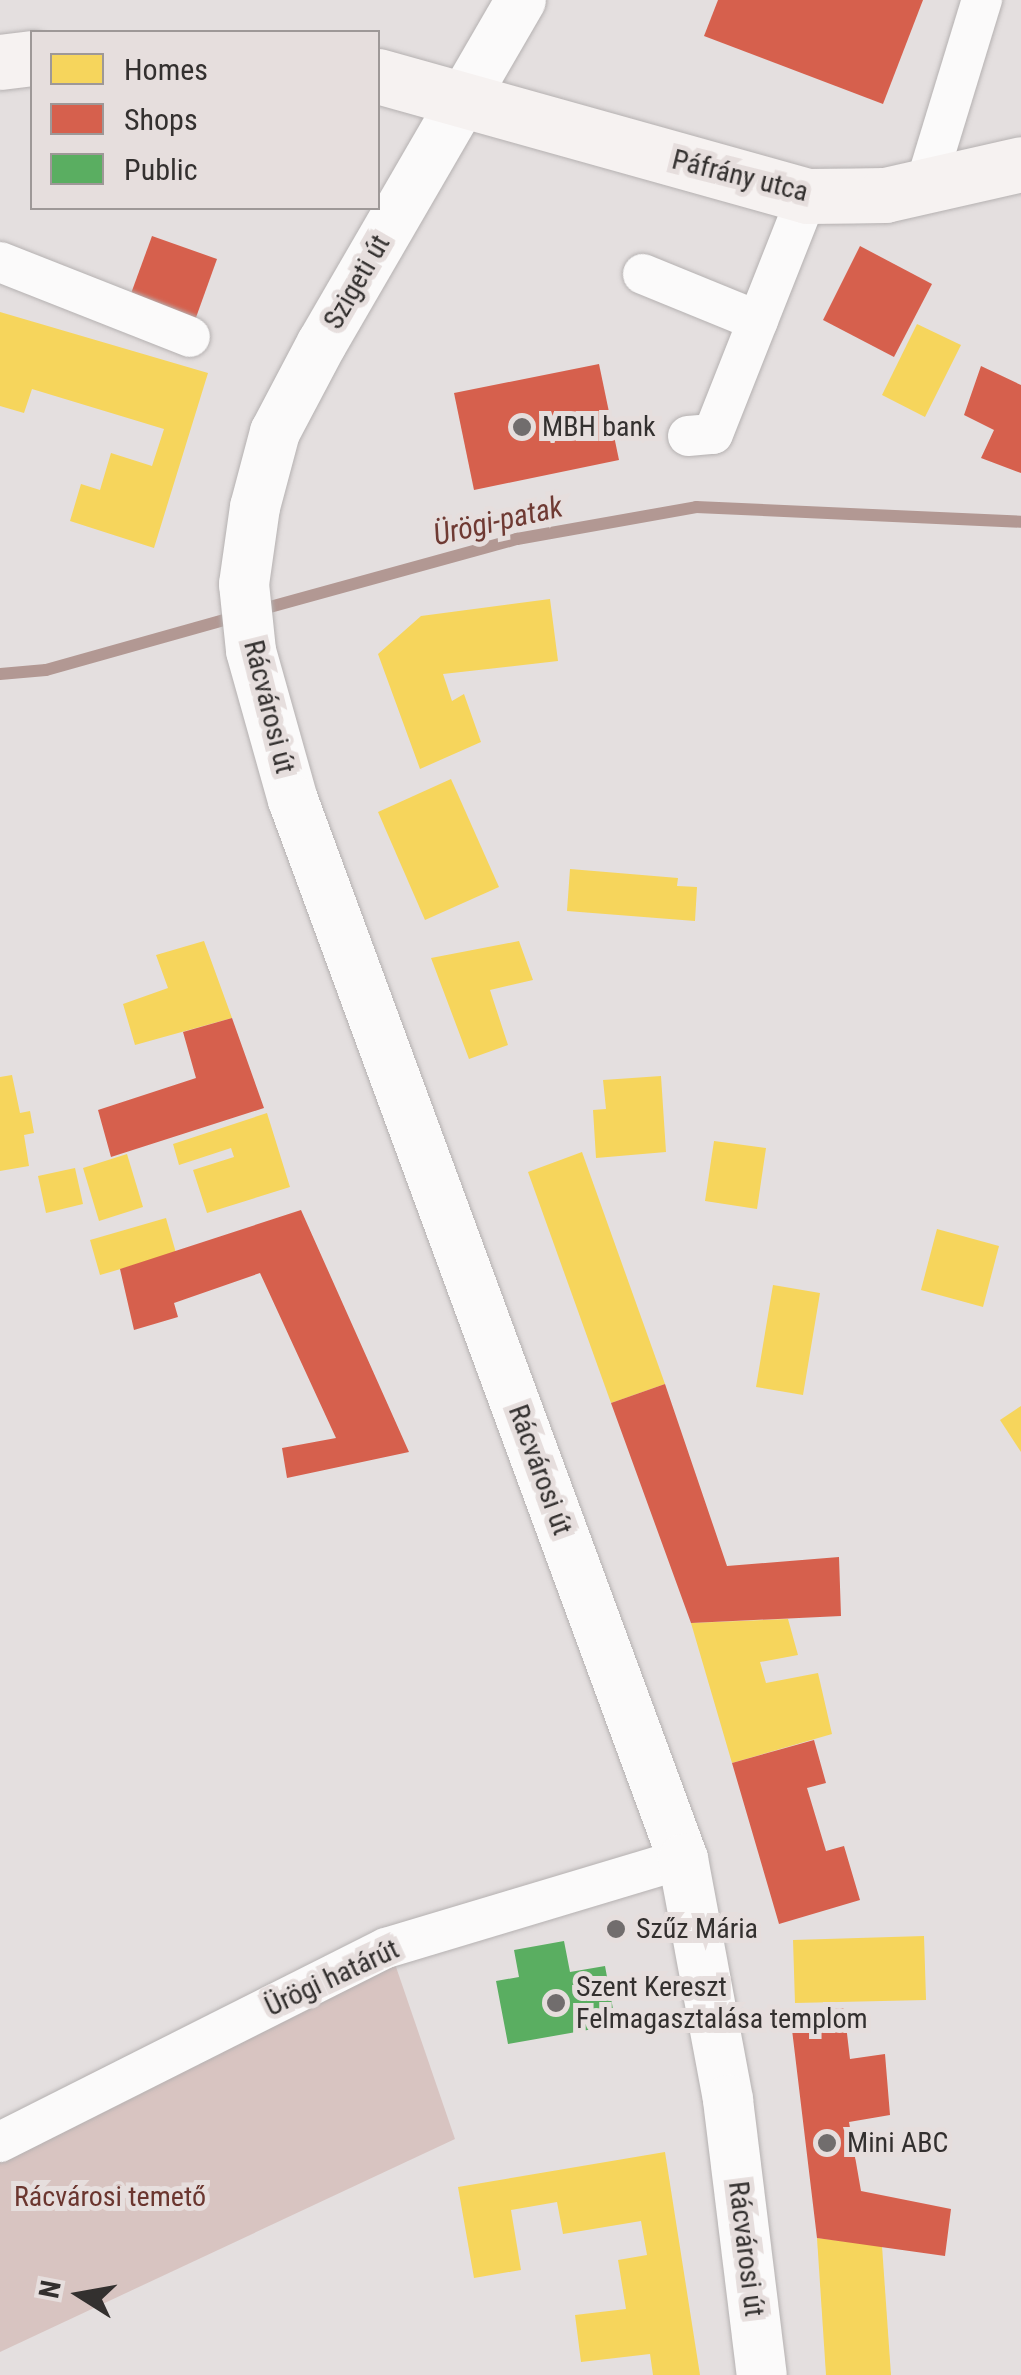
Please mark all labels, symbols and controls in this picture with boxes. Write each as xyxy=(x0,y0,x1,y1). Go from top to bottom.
legend xyxy=(30,30,380,210)
text: Homes xyxy=(124,52,208,87)
text: Shops xyxy=(124,102,198,137)
street label: Páfrány utca xyxy=(669,143,811,209)
text: Public xyxy=(124,152,198,187)
street label: Szigeti út xyxy=(317,229,397,335)
place label: MBH bank xyxy=(542,410,656,444)
marker: MBH bank xyxy=(511,416,533,438)
water label: Ürögi-patak xyxy=(430,489,566,553)
street label: Rácvárosi út xyxy=(236,637,302,777)
street label: Rácvárosi út xyxy=(501,1400,579,1540)
place label: Szűz Mária xyxy=(636,1912,758,1946)
marker: Szűz Mária xyxy=(605,1918,627,1940)
street label: Ürögi határút xyxy=(260,1932,404,2024)
place label: Szent Kereszt Felmagasztalása templom xyxy=(576,1970,868,2036)
marker: Szent Kereszt Felmagasztalása templom xyxy=(545,1992,567,2014)
place label: Mini ABC xyxy=(847,2126,948,2160)
marker: Mini ABC xyxy=(816,2132,838,2154)
street label: Rácvárosi út xyxy=(721,2179,771,2319)
park label: Rácvárosi temető xyxy=(14,2180,206,2214)
north arrow xyxy=(30,2245,130,2345)
text: N xyxy=(32,2278,68,2301)

